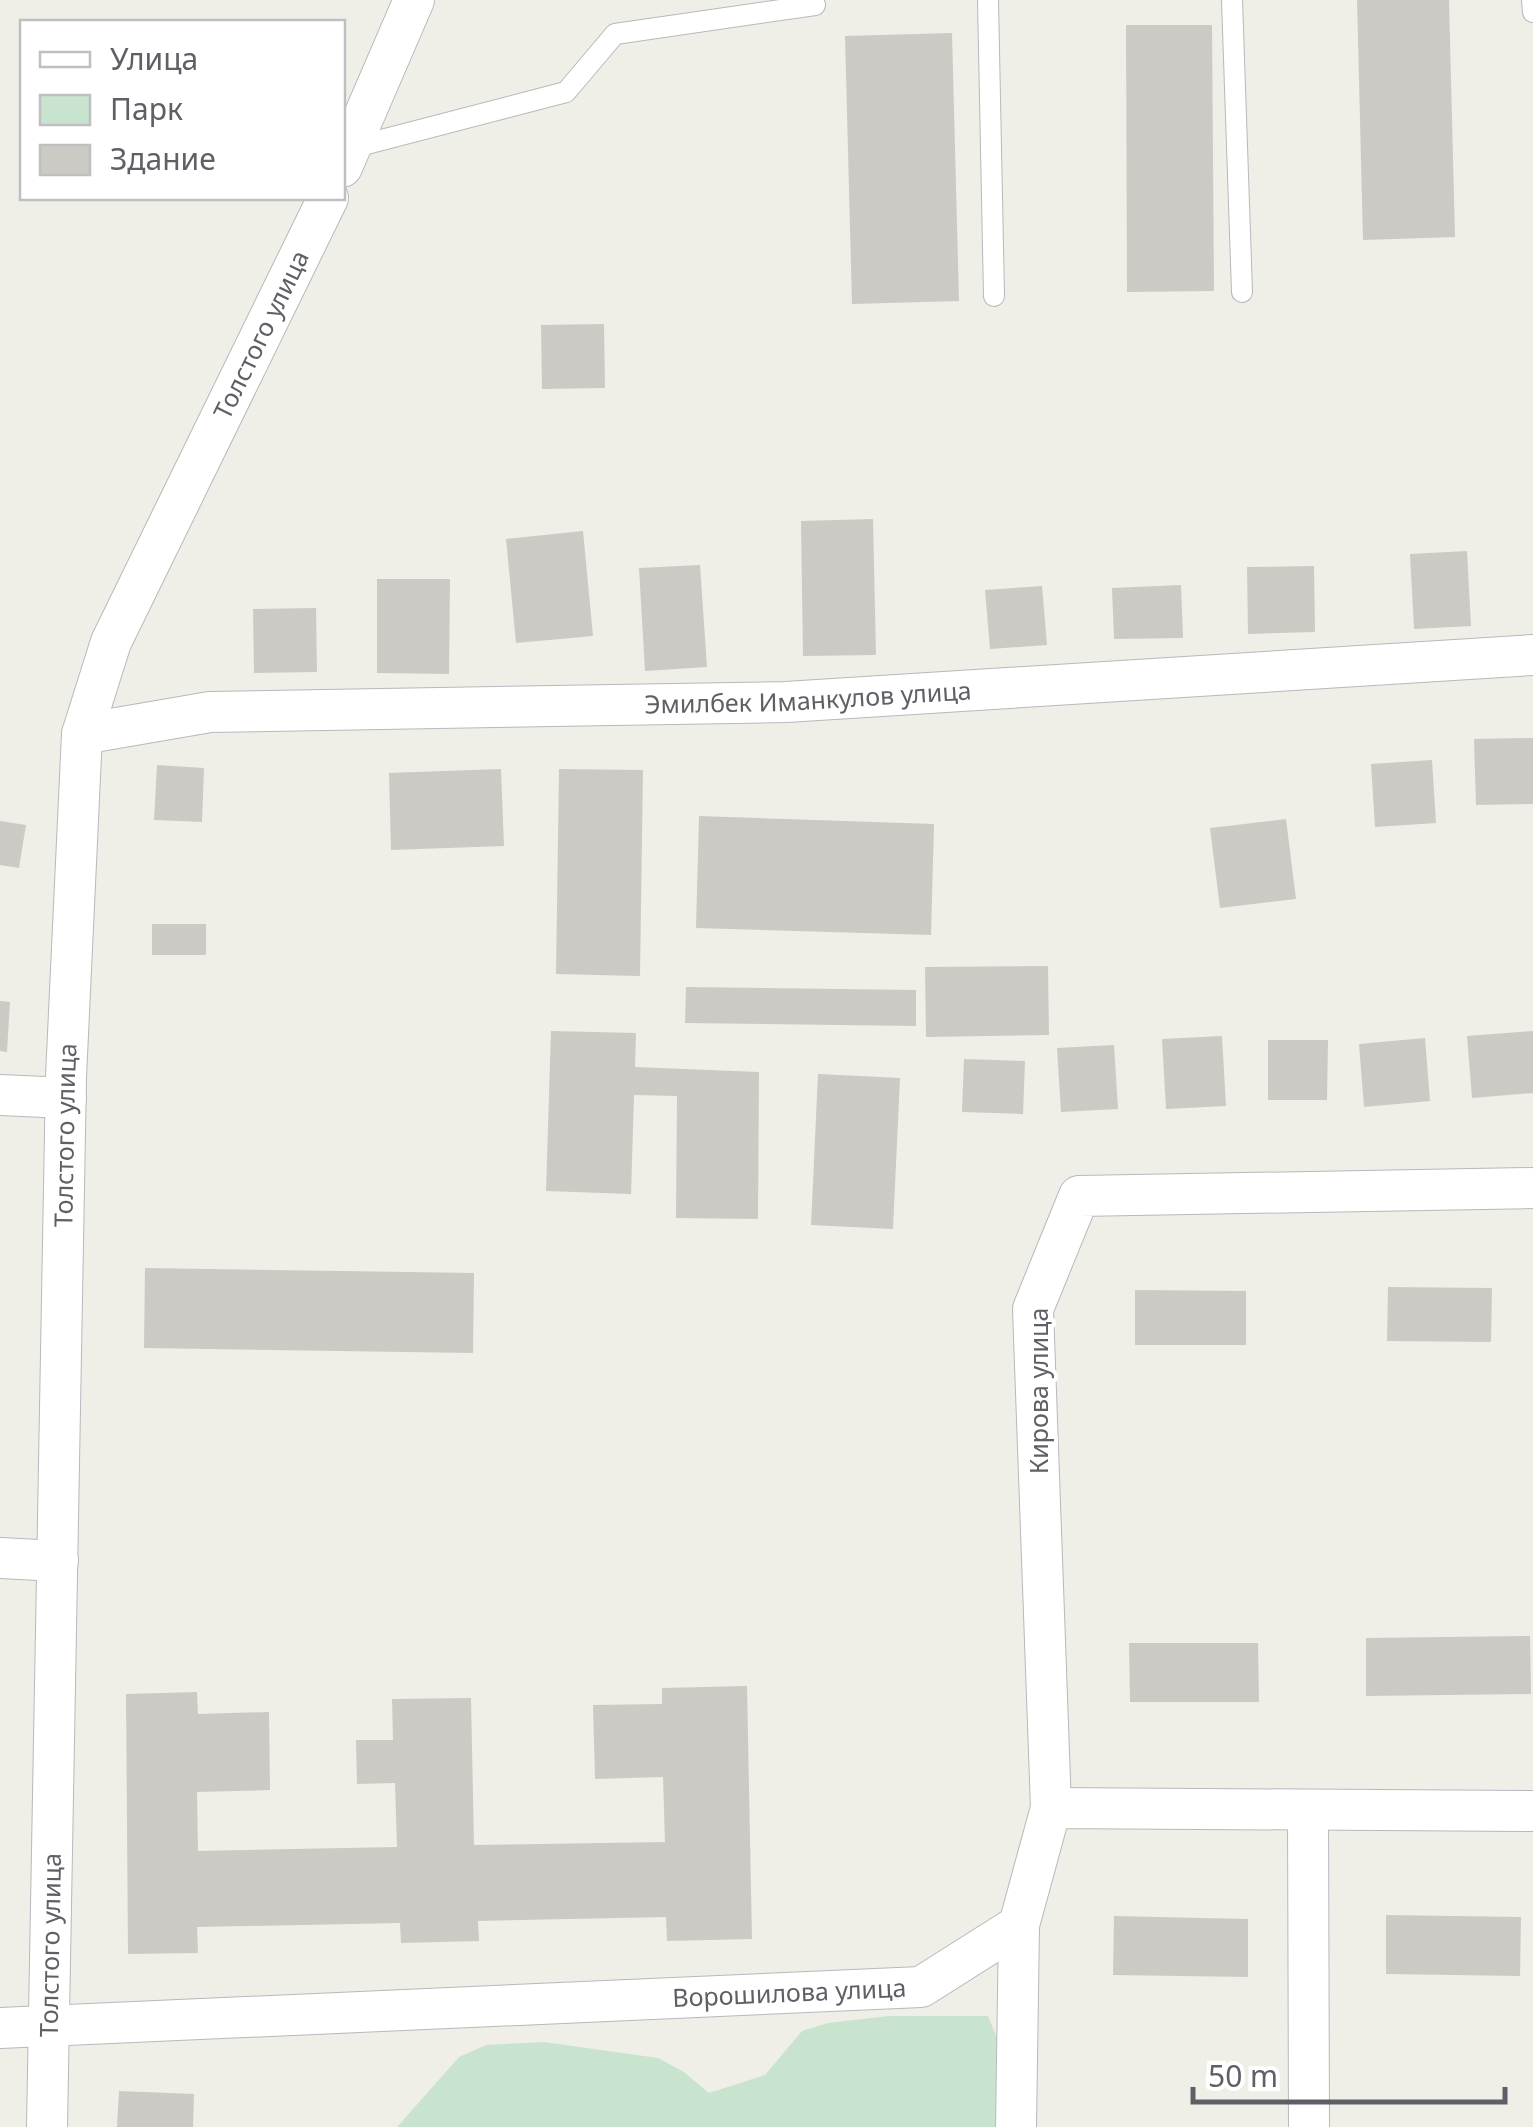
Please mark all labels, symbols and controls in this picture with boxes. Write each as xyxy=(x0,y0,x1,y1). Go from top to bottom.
legend xyxy=(20,20,345,200)
text: Улица xyxy=(110,38,198,79)
text: Парк xyxy=(110,88,183,129)
text: Здание xyxy=(110,138,216,179)
street label: Толстого улица xyxy=(205,244,316,424)
street label: Эмилбек Иманкулов улица xyxy=(644,672,972,720)
street label: Толстого улица xyxy=(45,1042,84,1227)
street label: Кирова улица xyxy=(1021,1308,1055,1474)
street label: Толстого улица xyxy=(31,1853,68,2037)
street label: Ворошилова улица xyxy=(671,1970,907,2014)
scale bar xyxy=(1193,2042,1506,2104)
text: 50 m xyxy=(1208,2055,1278,2096)

